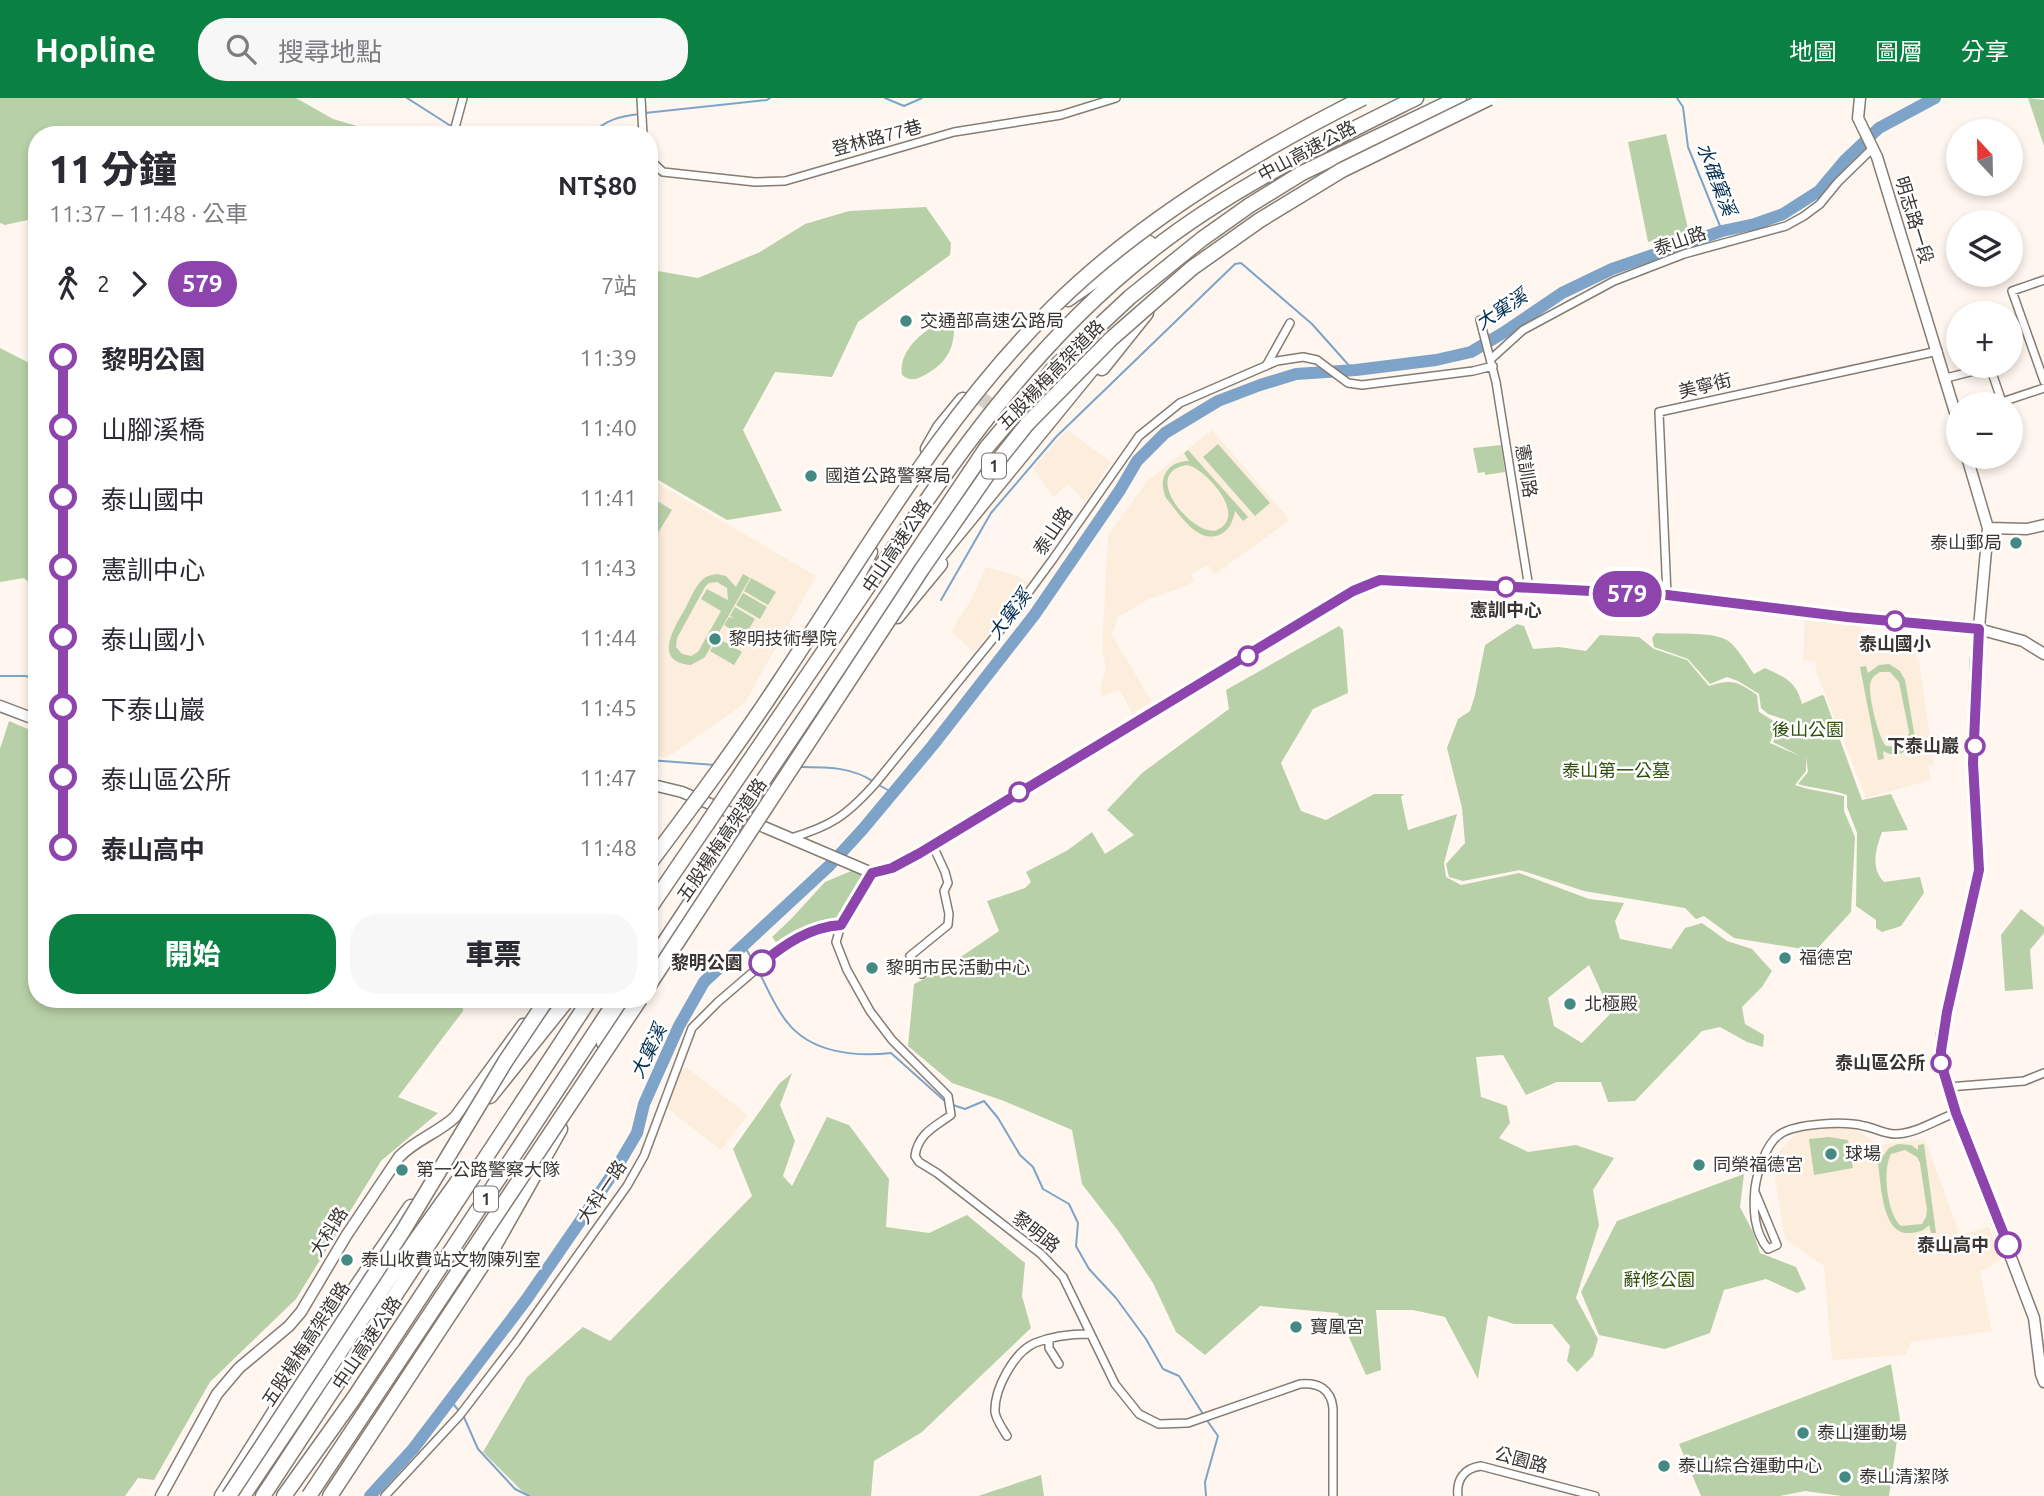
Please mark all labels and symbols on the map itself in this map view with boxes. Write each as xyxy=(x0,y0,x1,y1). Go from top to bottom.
street label: 登林路77巷 xyxy=(830,115,924,159)
street label: 中山高速公路 xyxy=(1254,116,1359,184)
north arrow xyxy=(1946,119,2023,196)
water label: 水確窠溪 xyxy=(1693,140,1742,221)
street label: 明志路一段 xyxy=(1892,174,1938,266)
street label: 泰山路 xyxy=(1651,222,1708,258)
water label: 大窠溪 xyxy=(1471,283,1533,334)
place label: 交通部高速公路局 xyxy=(920,310,1064,330)
marker: 交通部高速公路局 xyxy=(898,313,914,329)
street label: 五股楊梅高架道路 xyxy=(993,316,1107,433)
street label: 美寧街 xyxy=(1676,369,1733,401)
street label: 憲訓路 xyxy=(1513,443,1541,499)
road number: 1 xyxy=(982,454,1006,478)
place label: 國道公路警察局 xyxy=(825,465,951,485)
marker: 國道公路警察局 xyxy=(803,468,819,484)
street label: 中山高速公路 xyxy=(858,495,935,596)
street label: 泰山路 xyxy=(1029,502,1076,558)
place label: 泰山郵局 xyxy=(1930,532,2002,552)
marker: 泰山郵局 xyxy=(2008,535,2024,551)
line badge: 579 xyxy=(1587,571,1667,617)
marker: 憲訓中心 xyxy=(1496,577,1516,597)
water label: 大窠溪 xyxy=(983,582,1037,643)
place label: 憲訓中心 xyxy=(1470,599,1542,619)
marker: 泰山國小 xyxy=(1885,611,1905,631)
place label: 黎明技術學院 xyxy=(729,628,837,648)
marker: 黎明技術學院 xyxy=(707,631,723,647)
place label: 泰山國小 xyxy=(1859,633,1931,653)
unlabelled marker xyxy=(1238,646,1258,666)
park label: 後山公園 xyxy=(1772,719,1844,739)
place label: 下泰山巖 xyxy=(1887,735,1959,755)
marker: 下泰山巖 xyxy=(1965,736,1985,756)
park label: 泰山第一公墓 xyxy=(1562,760,1670,780)
street label: 五股楊梅高架道路 xyxy=(673,774,770,905)
unlabelled marker xyxy=(1009,782,1029,802)
place label: 福德宮 xyxy=(1799,947,1853,967)
marker: 黎明公園 xyxy=(749,950,775,976)
marker: 福德宮 xyxy=(1777,950,1793,966)
place label: 黎明公園 xyxy=(671,952,743,972)
place label: 黎明市民活動中心 xyxy=(886,957,1030,977)
marker: 黎明市民活動中心 xyxy=(864,960,880,976)
place label: 北極殿 xyxy=(1584,993,1638,1013)
marker: 北極殿 xyxy=(1562,996,1578,1012)
water label: 大窠溪 xyxy=(626,1018,672,1081)
place label: 泰山區公所 xyxy=(1835,1052,1925,1072)
marker: 泰山區公所 xyxy=(1931,1053,1951,1073)
place label: 球場 xyxy=(1845,1143,1881,1163)
marker: 球場 xyxy=(1823,1146,1839,1162)
place label: 同榮福德宮 xyxy=(1713,1154,1803,1174)
street label: 大科一路 xyxy=(573,1156,630,1227)
marker: 同榮福德宮 xyxy=(1691,1157,1707,1173)
place label: 第一公路警察大隊 xyxy=(416,1159,560,1179)
marker: 第一公路警察大隊 xyxy=(394,1162,410,1178)
road number: 1 xyxy=(474,1186,498,1212)
street label: 大科路 xyxy=(305,1203,351,1260)
street label: 黎明路 xyxy=(1009,1207,1064,1256)
marker: 泰山高中 xyxy=(1995,1232,2021,1258)
place label: 泰山高中 xyxy=(1917,1234,1989,1254)
place label: 泰山收費站文物陳列室 xyxy=(361,1249,541,1269)
marker: 泰山收費站文物陳列室 xyxy=(339,1252,355,1268)
park label: 辭修公園 xyxy=(1623,1269,1695,1289)
street label: 五股楊梅高架道路 xyxy=(258,1278,353,1409)
street label: 中山高速公路 xyxy=(328,1292,405,1393)
place label: 寶凰宮 xyxy=(1310,1316,1364,1336)
marker: 寶凰宮 xyxy=(1288,1319,1304,1335)
place label: 泰山運動場 xyxy=(1817,1422,1907,1442)
marker: 泰山運動場 xyxy=(1795,1425,1811,1441)
street label: 公園路 xyxy=(1493,1442,1550,1476)
place label: 泰山綜合運動中心 xyxy=(1678,1455,1822,1475)
marker: 泰山綜合運動中心 xyxy=(1656,1458,1672,1474)
place label: 泰山清潔隊 xyxy=(1859,1466,1949,1486)
marker: 泰山清潔隊 xyxy=(1837,1469,1853,1485)

